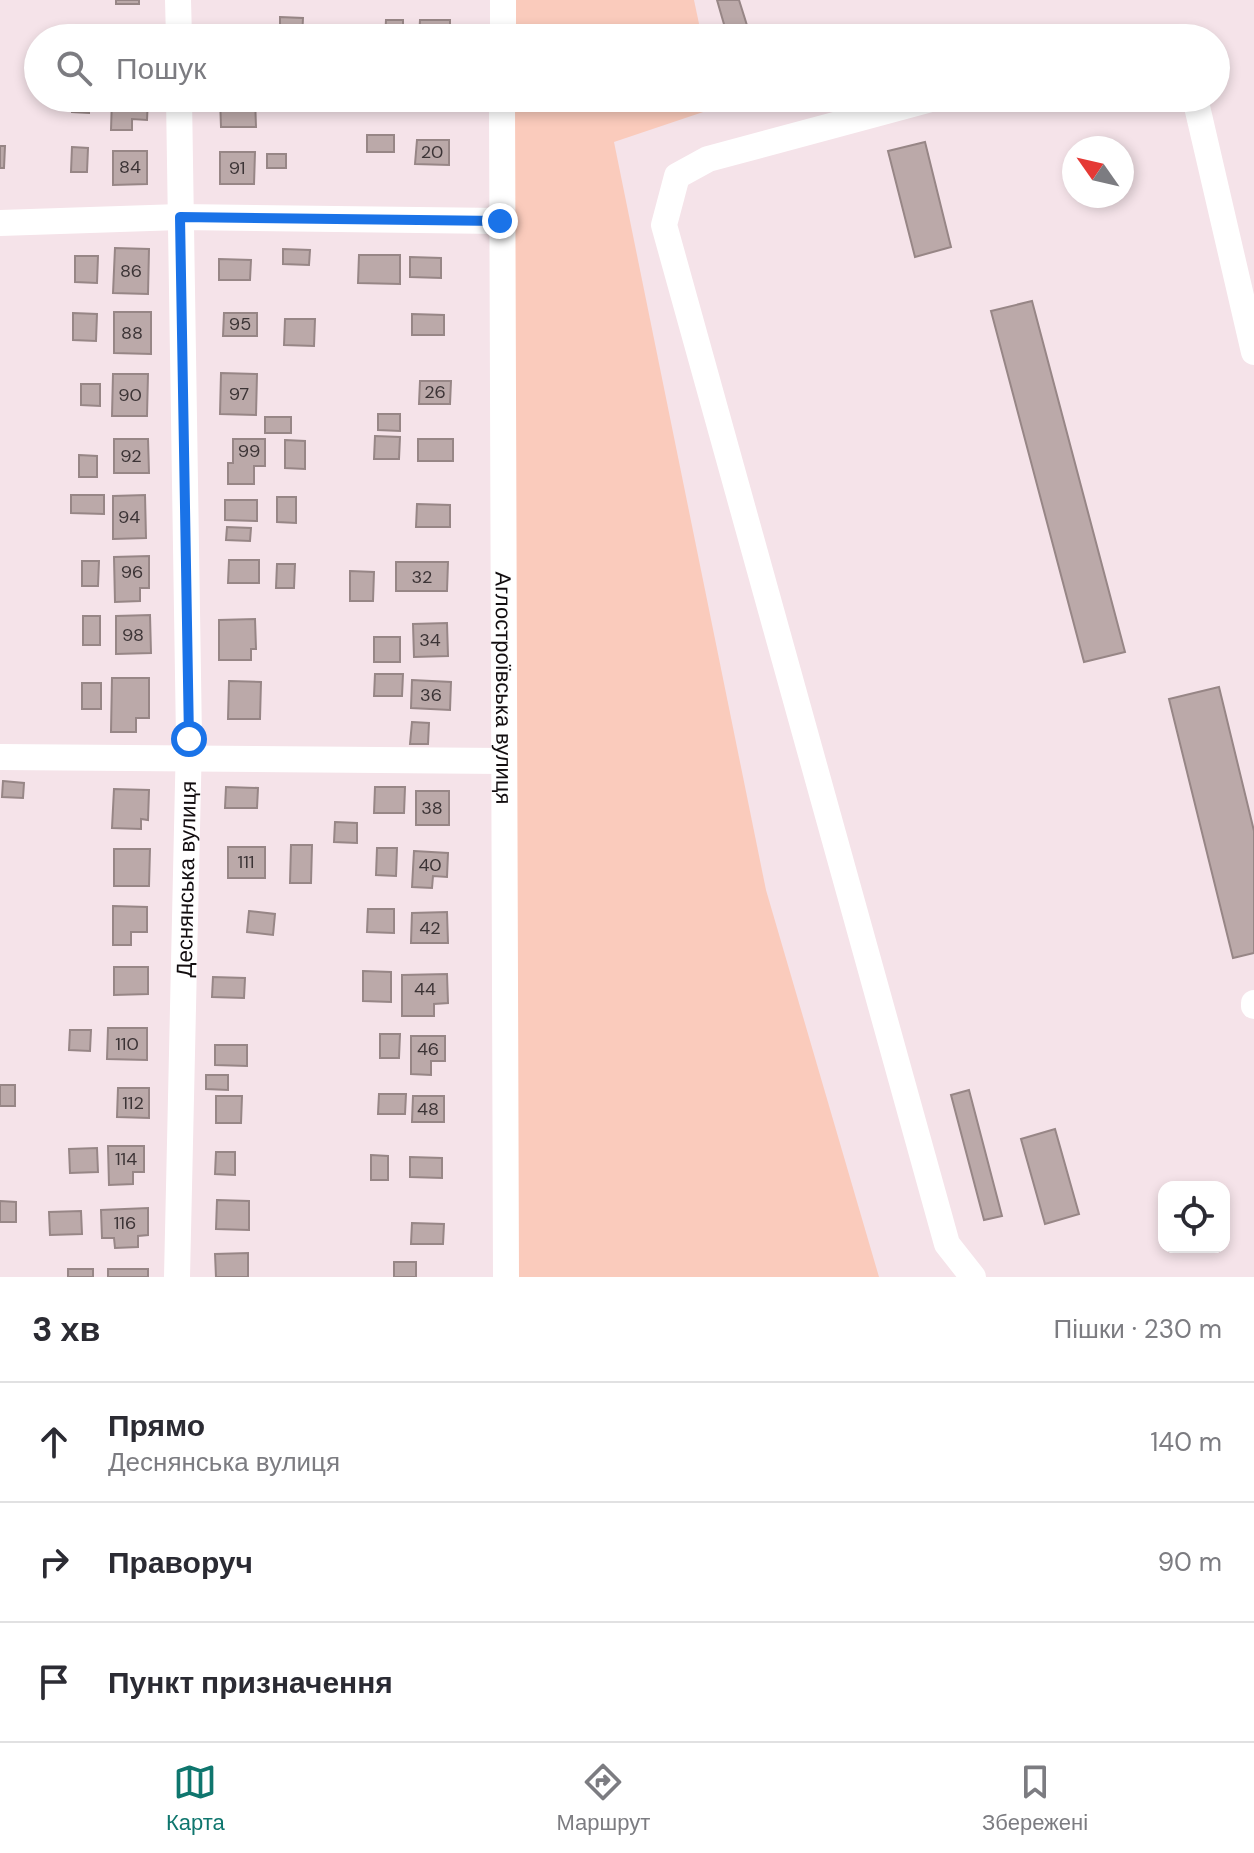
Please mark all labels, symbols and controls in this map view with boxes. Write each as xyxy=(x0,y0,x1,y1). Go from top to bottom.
search box xyxy=(24,24,1230,112)
icon: search xyxy=(52,46,96,90)
text: Пошук xyxy=(116,49,206,88)
north arrow xyxy=(1062,136,1134,208)
house number: 20 xyxy=(421,140,443,164)
house number: 84 xyxy=(119,155,141,179)
house number: 91 xyxy=(229,156,245,180)
route end xyxy=(482,203,518,239)
house number: 86 xyxy=(120,259,142,283)
house number: 95 xyxy=(229,312,251,336)
house number: 88 xyxy=(121,321,143,345)
house number: 26 xyxy=(424,380,446,404)
house number: 97 xyxy=(229,382,249,406)
house number: 90 xyxy=(118,383,142,407)
house number: 99 xyxy=(238,439,260,463)
house number: 92 xyxy=(120,444,142,468)
house number: 94 xyxy=(118,505,140,529)
house number: 96 xyxy=(121,560,143,584)
house number: 32 xyxy=(411,565,433,589)
street label: Аглостроївська вулиця xyxy=(489,572,519,804)
house number: 98 xyxy=(122,623,144,647)
house number: 34 xyxy=(419,628,441,652)
house number: 36 xyxy=(420,683,442,707)
route start xyxy=(171,721,207,757)
street label: Деснянська вулиця xyxy=(169,781,203,978)
house number: 38 xyxy=(421,796,443,820)
house number: 111 xyxy=(238,850,254,874)
house number: 40 xyxy=(418,853,442,877)
house number: 42 xyxy=(419,916,441,940)
house number: 44 xyxy=(414,977,436,1001)
house number: 110 xyxy=(115,1032,139,1056)
house number: 46 xyxy=(417,1037,439,1061)
house number: 112 xyxy=(122,1091,144,1115)
house number: 48 xyxy=(417,1097,439,1121)
house number: 114 xyxy=(115,1147,137,1171)
map controls xyxy=(1158,1181,1230,1253)
button: locate xyxy=(1158,1181,1230,1253)
house number: 116 xyxy=(114,1211,136,1235)
text: 3 хв xyxy=(32,1307,100,1352)
text: Пішки · 230 m xyxy=(1054,1312,1222,1346)
text: Прямо xyxy=(108,1406,205,1445)
icon: ahead xyxy=(32,1420,76,1464)
text: 140 m xyxy=(1150,1425,1222,1459)
text: Деснянська вулиця xyxy=(108,1445,340,1479)
icon: right xyxy=(32,1540,76,1584)
text: Праворуч xyxy=(108,1543,253,1582)
text: 90 m xyxy=(1158,1545,1222,1579)
icon: arrive xyxy=(32,1660,76,1704)
text: Пункт призначення xyxy=(108,1663,393,1702)
tab: Карта xyxy=(166,1760,225,1837)
tab: Маршрут xyxy=(557,1760,650,1837)
tab: Збережені xyxy=(982,1760,1088,1837)

